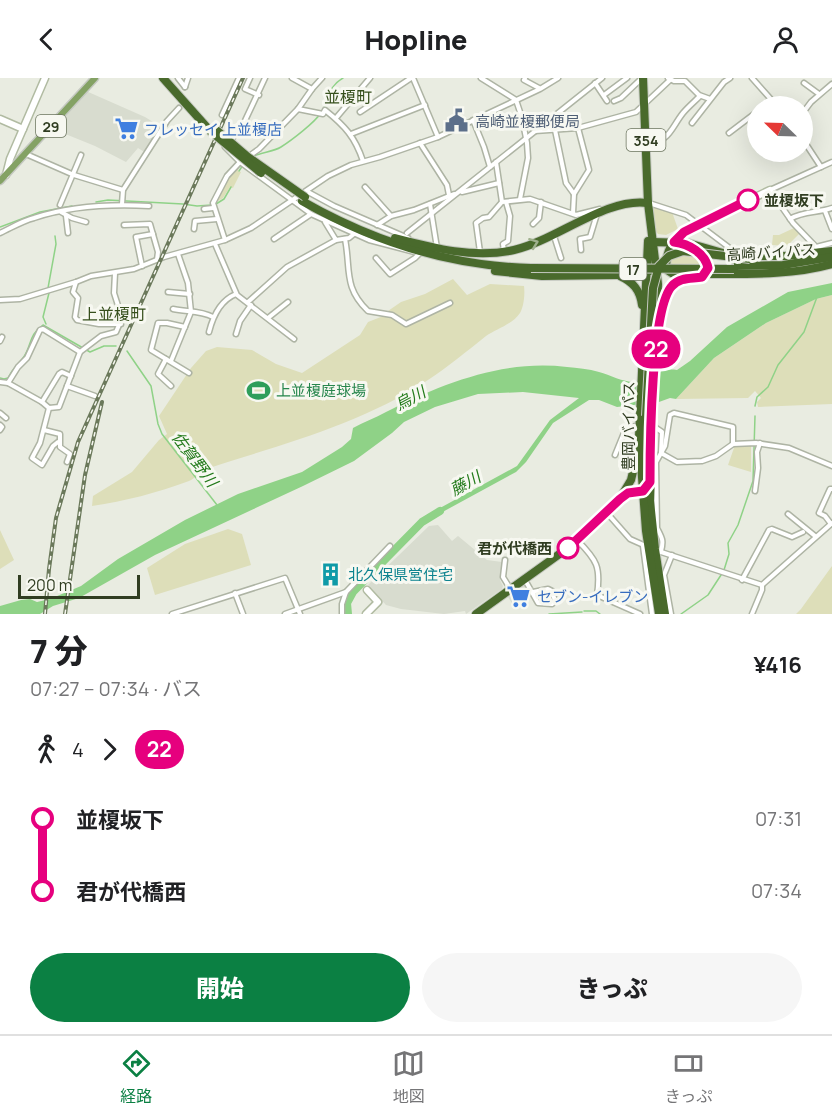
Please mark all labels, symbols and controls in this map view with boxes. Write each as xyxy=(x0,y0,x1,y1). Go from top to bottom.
text: Hopline xyxy=(365,21,467,58)
icon: back xyxy=(30,23,63,56)
icon: person xyxy=(769,23,802,56)
district label: 並榎町 xyxy=(324,86,372,108)
north arrow xyxy=(747,96,813,162)
map controls xyxy=(747,96,813,162)
public building icon: 高崎並榎郵便局 xyxy=(444,108,470,134)
place label: 高崎並榎郵便局 xyxy=(475,111,580,132)
road number: 29 xyxy=(36,115,66,137)
supermarket icon: フレッセイ 上並榎店 xyxy=(113,116,139,142)
place label: フレッセイ 上並榎店 xyxy=(144,119,282,140)
road number: 354 xyxy=(626,129,666,151)
marker: 並榎坂下 xyxy=(737,189,759,211)
place label: 並榎坂下 xyxy=(764,190,824,211)
one-way arrow xyxy=(528,238,539,250)
street label: 高崎バイパス xyxy=(726,238,816,266)
road number: 17 xyxy=(620,258,646,280)
district label: 上並榎町 xyxy=(82,303,146,325)
line badge: 22 xyxy=(629,330,683,368)
text: 22 xyxy=(643,335,669,363)
sports icon: 上並榎庭球場 xyxy=(245,377,271,403)
place label: 上並榎庭球場 xyxy=(276,380,366,401)
water label: 烏川 xyxy=(391,380,431,415)
street label: 豊岡バイパス xyxy=(618,381,639,471)
water label: 佐賀野川 xyxy=(167,427,224,493)
water label: 藤川 xyxy=(446,465,486,500)
marker: 君が代橋西 xyxy=(557,537,579,559)
place label: 君が代橋西 xyxy=(477,538,552,559)
building icon: 北久保県営住宅 xyxy=(317,561,343,587)
place label: 北久保県営住宅 xyxy=(348,564,453,585)
scale bar xyxy=(18,572,140,600)
text: 200 m xyxy=(27,574,72,596)
supermarket icon: セブン-イレブン xyxy=(506,583,532,609)
place label: セブン-イレブン xyxy=(537,586,648,607)
text: 7 分 xyxy=(30,628,88,673)
text: ¥416 xyxy=(753,650,802,680)
text: 07:27 – 07:34 · バス xyxy=(30,675,202,702)
icon: walk xyxy=(30,733,63,766)
icon: forward xyxy=(93,733,126,766)
text: 22 xyxy=(147,735,172,763)
text: 4 xyxy=(72,736,84,763)
text: 並榎坂下 xyxy=(76,805,164,835)
text: 07:31 xyxy=(755,805,802,832)
text: 君が代橋西 xyxy=(76,877,186,907)
text: 07:34 xyxy=(751,877,802,904)
button: 開始 xyxy=(30,953,410,1022)
button: きっぷ xyxy=(422,953,802,1022)
tab: 経路 xyxy=(120,1047,153,1107)
tab: 地図 xyxy=(392,1047,425,1107)
tab: きっぷ xyxy=(665,1047,712,1107)

